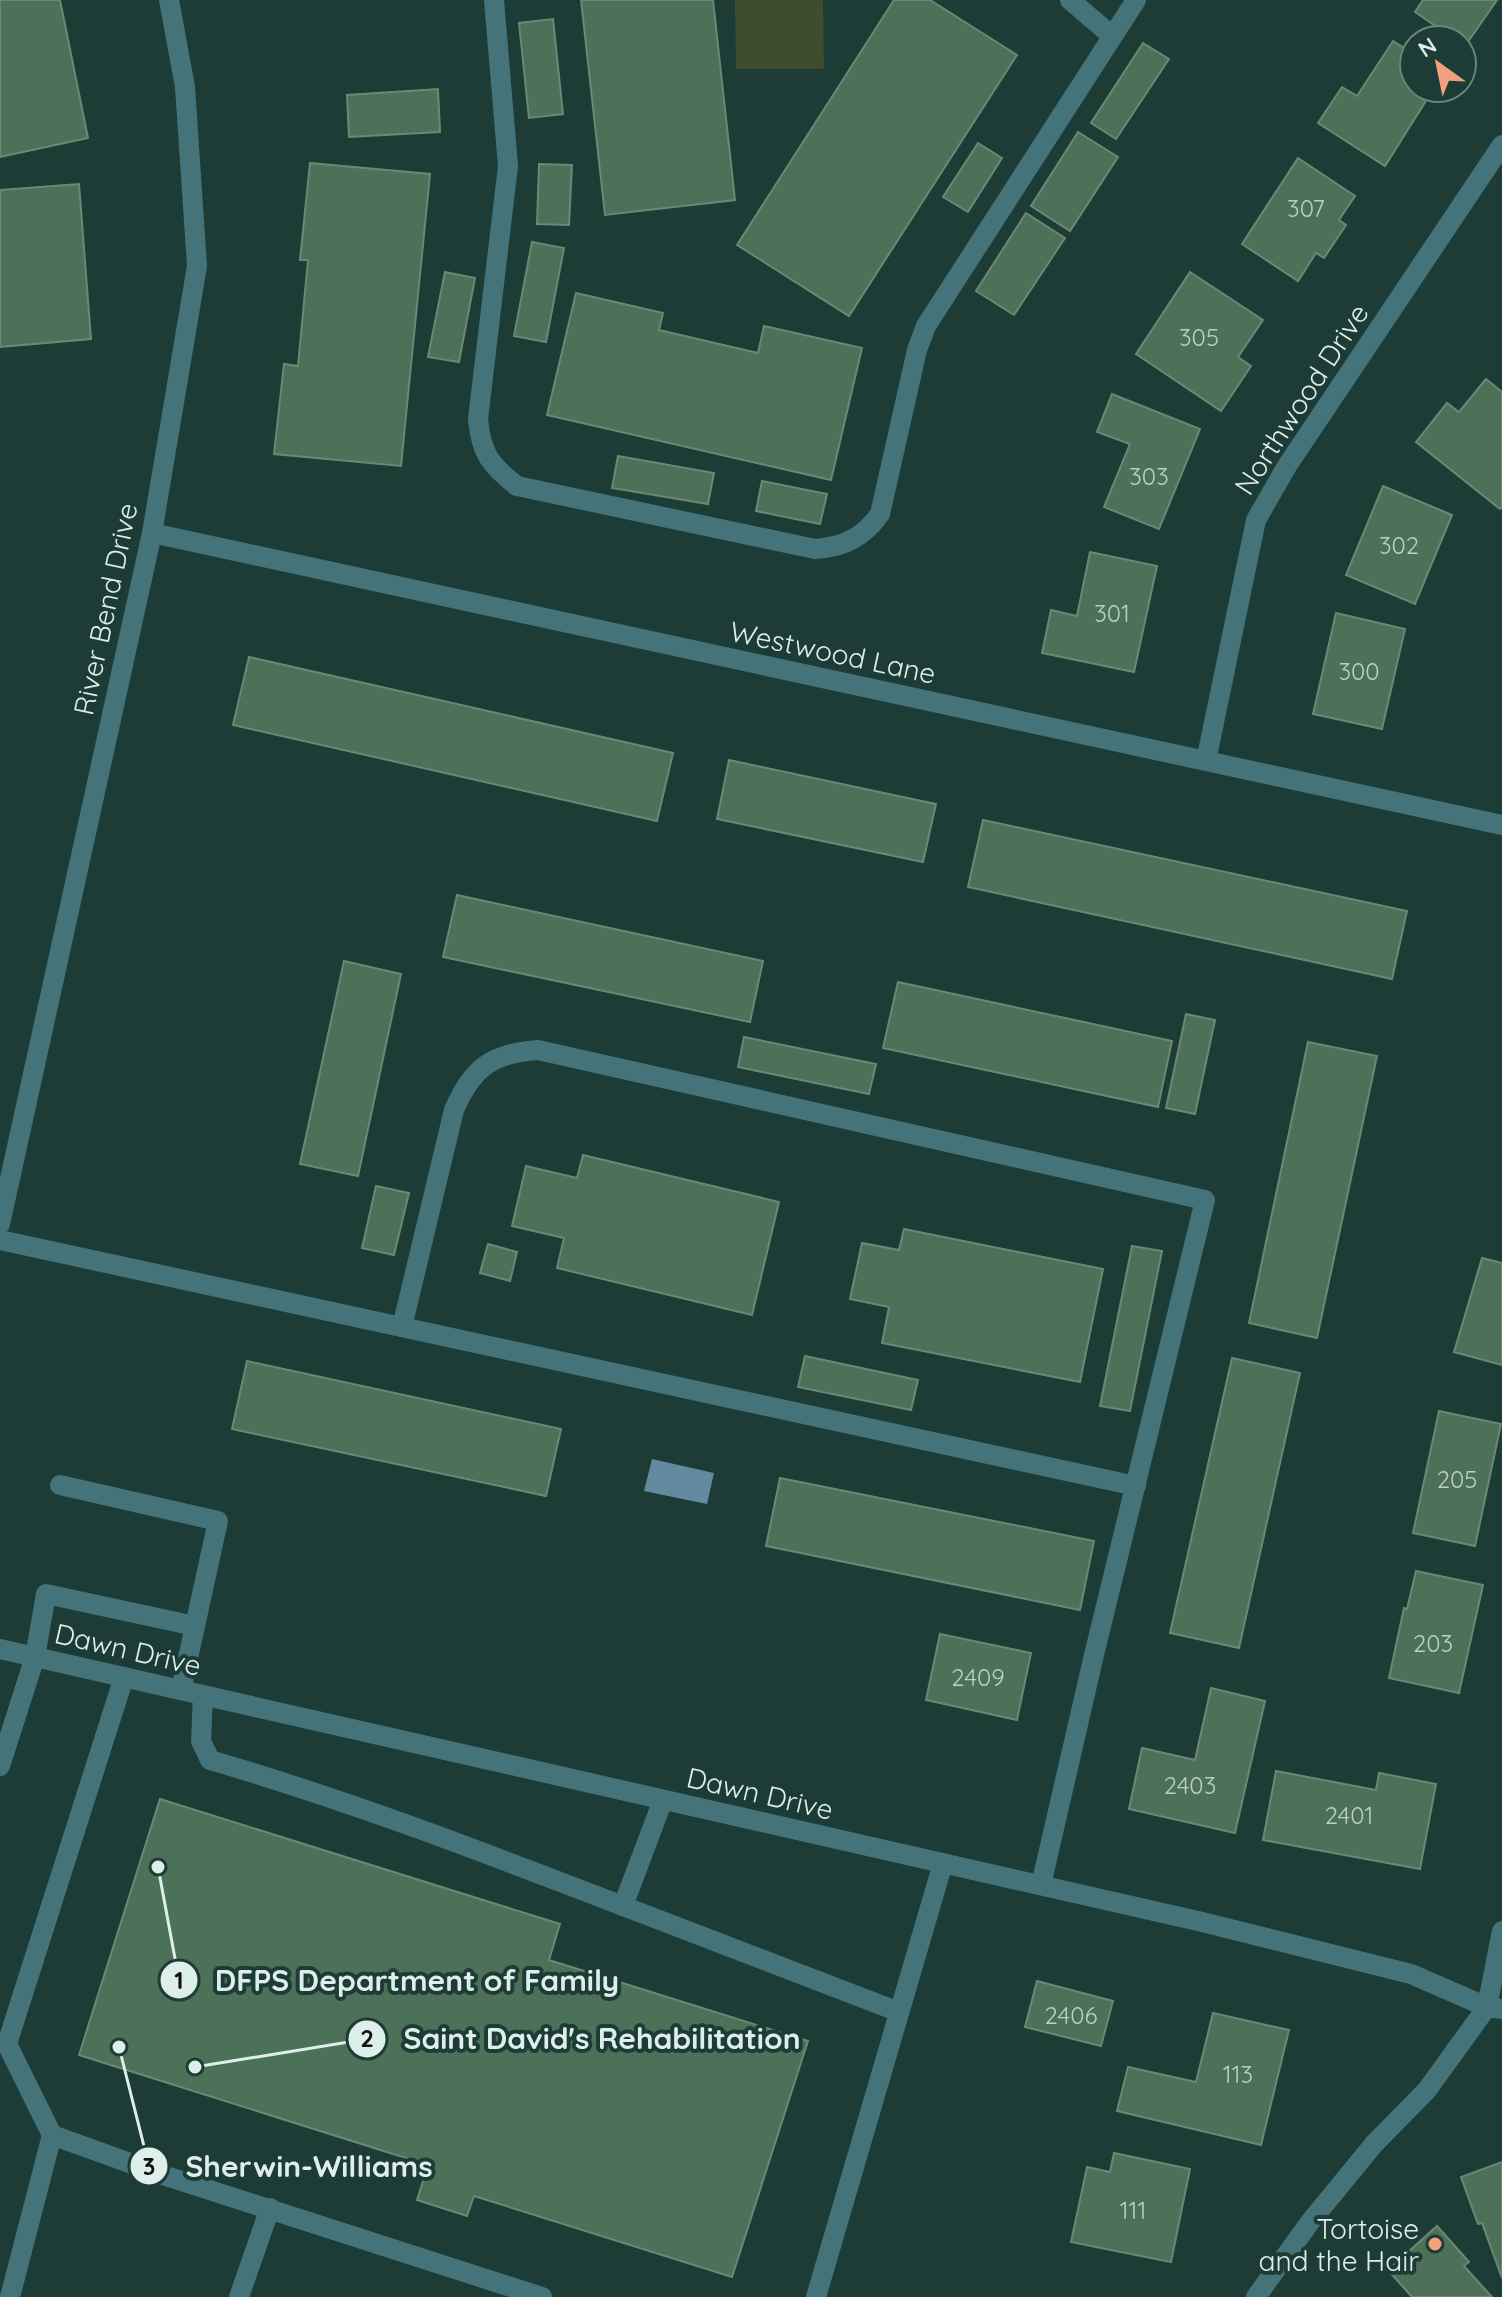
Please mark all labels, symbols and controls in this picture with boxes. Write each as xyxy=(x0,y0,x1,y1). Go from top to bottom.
north arrow xyxy=(1398,24,1478,104)
text: N xyxy=(1413,31,1442,63)
house number: 307 xyxy=(1287,193,1325,223)
street label: Northwood Drive xyxy=(1226,297,1376,501)
house number: 305 xyxy=(1179,322,1219,352)
house number: 303 xyxy=(1129,461,1169,491)
street label: River Bend Drive xyxy=(65,500,145,718)
house number: 302 xyxy=(1379,530,1419,560)
house number: 301 xyxy=(1094,598,1130,628)
street label: Westwood Lane xyxy=(727,613,939,691)
house number: 300 xyxy=(1338,656,1380,686)
house number: 205 xyxy=(1437,1464,1477,1494)
street label: Dawn Drive xyxy=(51,1615,205,1683)
house number: 203 xyxy=(1413,1628,1453,1658)
house number: 2409 xyxy=(951,1662,1005,1692)
street label: Dawn Drive xyxy=(683,1759,837,1827)
house number: 2403 xyxy=(1164,1770,1216,1800)
house number: 2401 xyxy=(1325,1800,1373,1830)
callout: DFPS Department of Family xyxy=(159,1953,635,2007)
text: DFPS Department of Family xyxy=(215,1961,619,1999)
text: 1 xyxy=(174,1965,184,1995)
house number: 2406 xyxy=(1045,2000,1097,2030)
callout: Saint David's Rehabilitation xyxy=(347,2012,816,2066)
text: Saint David's Rehabilitation xyxy=(403,2019,801,2057)
text: 2 xyxy=(360,2023,374,2053)
house number: 113 xyxy=(1223,2059,1253,2089)
callout: Sherwin-Williams xyxy=(129,2139,449,2193)
text: Sherwin-Williams xyxy=(185,2147,433,2185)
text: 3 xyxy=(143,2151,155,2181)
house number: 111 xyxy=(1120,2195,1146,2225)
place label: Tortoise and the Hair xyxy=(1258,2211,1419,2278)
marker: Tortoise and the Hair xyxy=(1426,2235,1444,2253)

